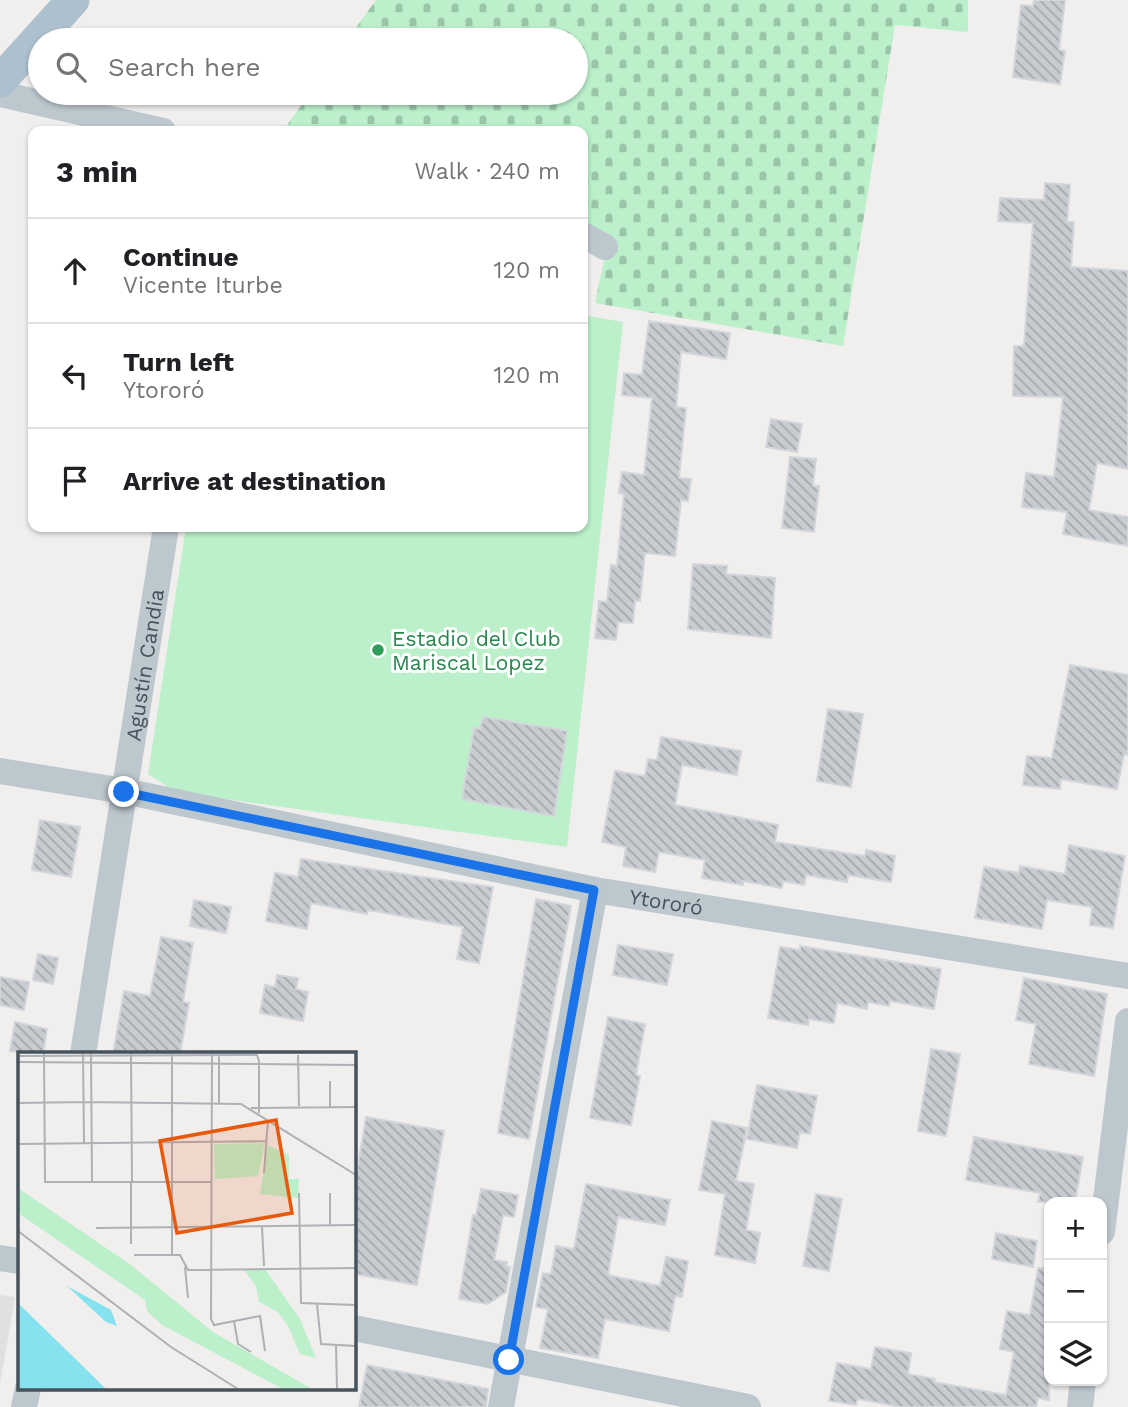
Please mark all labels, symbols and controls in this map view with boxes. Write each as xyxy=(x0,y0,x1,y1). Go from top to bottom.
search box xyxy=(28,28,588,105)
icon: search xyxy=(52,48,90,86)
text: Search here xyxy=(108,52,260,82)
text: 3 min xyxy=(56,154,138,189)
text: Walk · 240 m xyxy=(415,158,560,185)
text: Continue xyxy=(123,242,239,272)
icon: ahead xyxy=(56,252,94,290)
text: 120 m xyxy=(494,257,560,284)
text: Vicente Iturbe xyxy=(123,272,283,299)
text: Turn left xyxy=(123,347,234,377)
icon: left xyxy=(56,357,94,395)
text: 120 m xyxy=(494,362,560,389)
text: Ytororó xyxy=(123,377,205,404)
icon: arrive xyxy=(56,462,94,500)
text: Arrive at destination xyxy=(123,466,386,496)
street label: Agustín Candia xyxy=(120,587,169,743)
place label: Estadio del Club Mariscal Lopez xyxy=(392,626,561,675)
marker: Estadio del Club Mariscal Lopez xyxy=(370,642,386,658)
route end xyxy=(108,776,139,807)
street label: Ytororó xyxy=(627,883,705,920)
inset map xyxy=(18,1052,355,1390)
map controls xyxy=(1044,1197,1107,1386)
button: + xyxy=(1044,1197,1107,1260)
button: − xyxy=(1044,1260,1107,1323)
button: layers xyxy=(1044,1323,1107,1386)
route start xyxy=(493,1344,524,1375)

